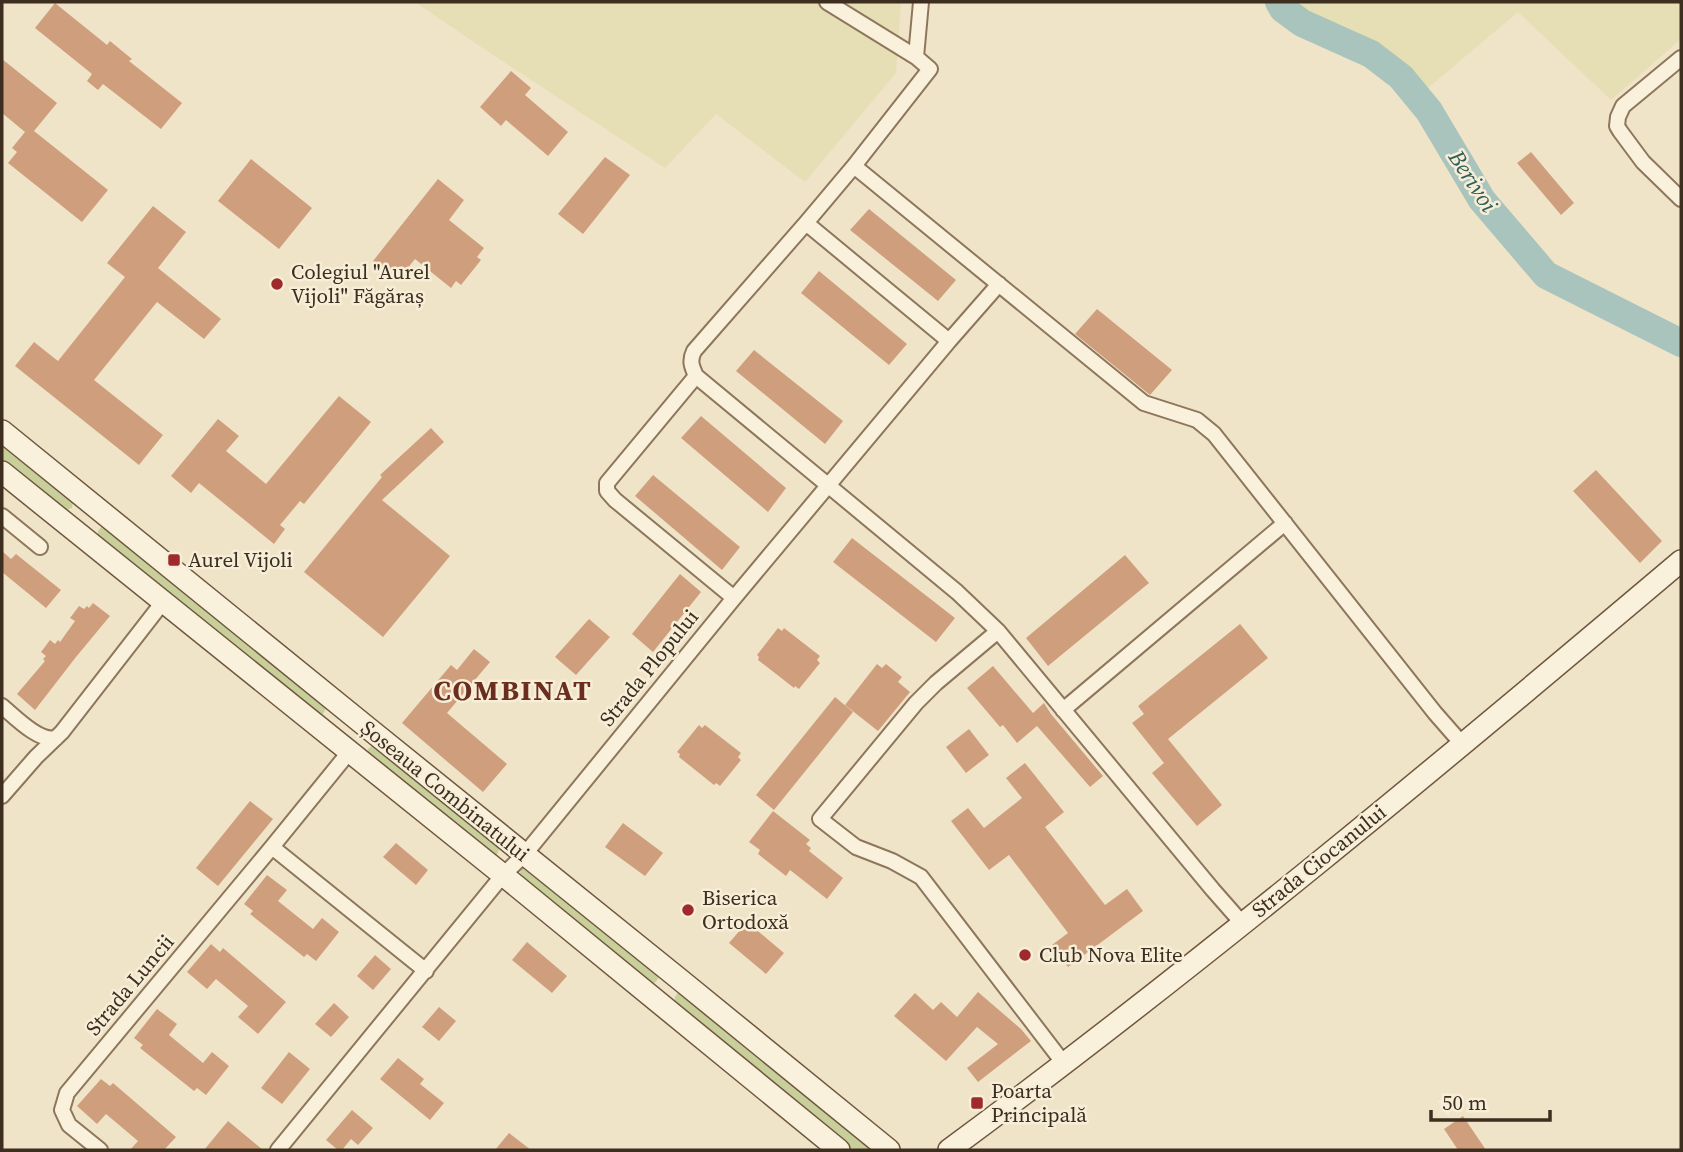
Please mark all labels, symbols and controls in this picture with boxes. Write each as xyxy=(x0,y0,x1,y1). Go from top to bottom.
water label: Berivoi xyxy=(1440,143,1505,218)
place label: Colegiul "Aurel Vijoli" Făgăraș xyxy=(291,257,430,310)
marker: Colegiul "Aurel Vijoli" Făgăraș xyxy=(269,276,285,292)
place label: Aurel Vijoli xyxy=(188,545,293,574)
marker: Aurel Vijoli xyxy=(166,552,182,568)
street label: Strada Plopului xyxy=(592,603,705,732)
district label: COMBINAT xyxy=(433,671,593,709)
street label: Șoseaua Combinatului xyxy=(355,713,536,868)
street label: Strada Ciocanului xyxy=(1245,797,1392,924)
place label: Biserica Ortodoxă xyxy=(702,883,789,936)
marker: Biserica Ortodoxă xyxy=(680,902,696,918)
street label: Strada Luncii xyxy=(79,928,180,1041)
place label: Club Nova Elite xyxy=(1039,940,1183,969)
marker: Club Nova Elite xyxy=(1017,947,1033,963)
place label: Poarta Principală xyxy=(991,1076,1087,1129)
scale bar xyxy=(1431,1078,1550,1122)
text: 50 m xyxy=(1442,1088,1487,1117)
marker: Poarta Principală xyxy=(969,1095,985,1111)

